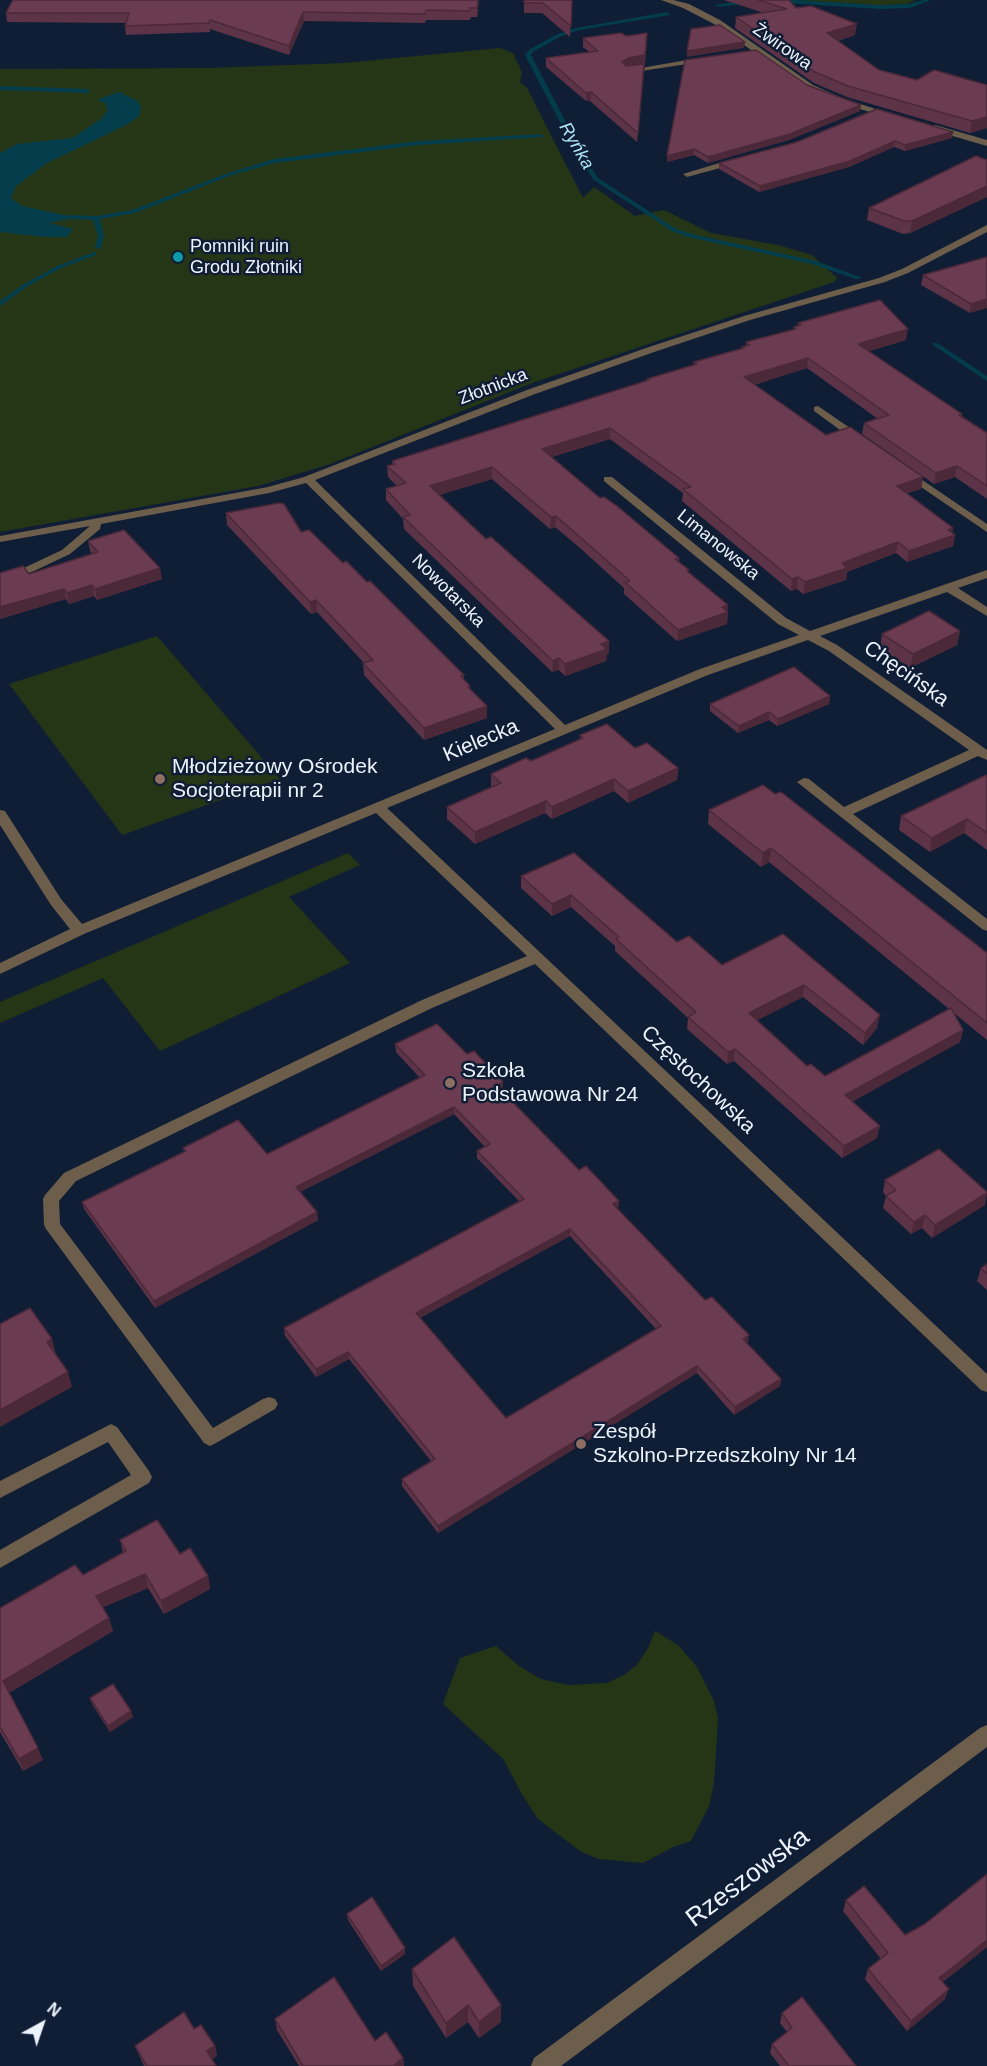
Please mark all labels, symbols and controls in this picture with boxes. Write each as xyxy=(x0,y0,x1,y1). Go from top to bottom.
street label: Żwirowa xyxy=(748,19,816,75)
water label: Ryńka xyxy=(554,119,598,173)
place label: Pomniki ruin Grodu Złotniki xyxy=(190,236,302,278)
marker: Pomniki ruin Grodu Złotniki xyxy=(171,250,185,264)
street label: Złotnicka xyxy=(456,364,530,410)
street label: Limanowska xyxy=(672,505,764,585)
street label: Nowotarska xyxy=(407,550,489,632)
street label: Chęcińska xyxy=(859,636,953,712)
street label: Kielecka xyxy=(440,714,522,768)
place label: Młodzieżowy Ośrodek Socjoterapii nr 2 xyxy=(172,754,377,804)
marker: Młodzieżowy Ośrodek Socjoterapii nr 2 xyxy=(153,772,167,786)
street label: Częstochowska xyxy=(636,1021,760,1139)
place label: Szkoła Podstawowa Nr 24 xyxy=(462,1058,638,1108)
marker: Szkoła Podstawowa Nr 24 xyxy=(443,1076,457,1090)
place label: Zespół Szkolno-Przedszkolny Nr 14 xyxy=(593,1419,857,1469)
marker: Zespół Szkolno-Przedszkolny Nr 14 xyxy=(574,1437,588,1451)
street label: Rzeszowska xyxy=(680,1822,816,1934)
north arrow xyxy=(12,1994,72,2054)
text: N xyxy=(44,2000,64,2020)

